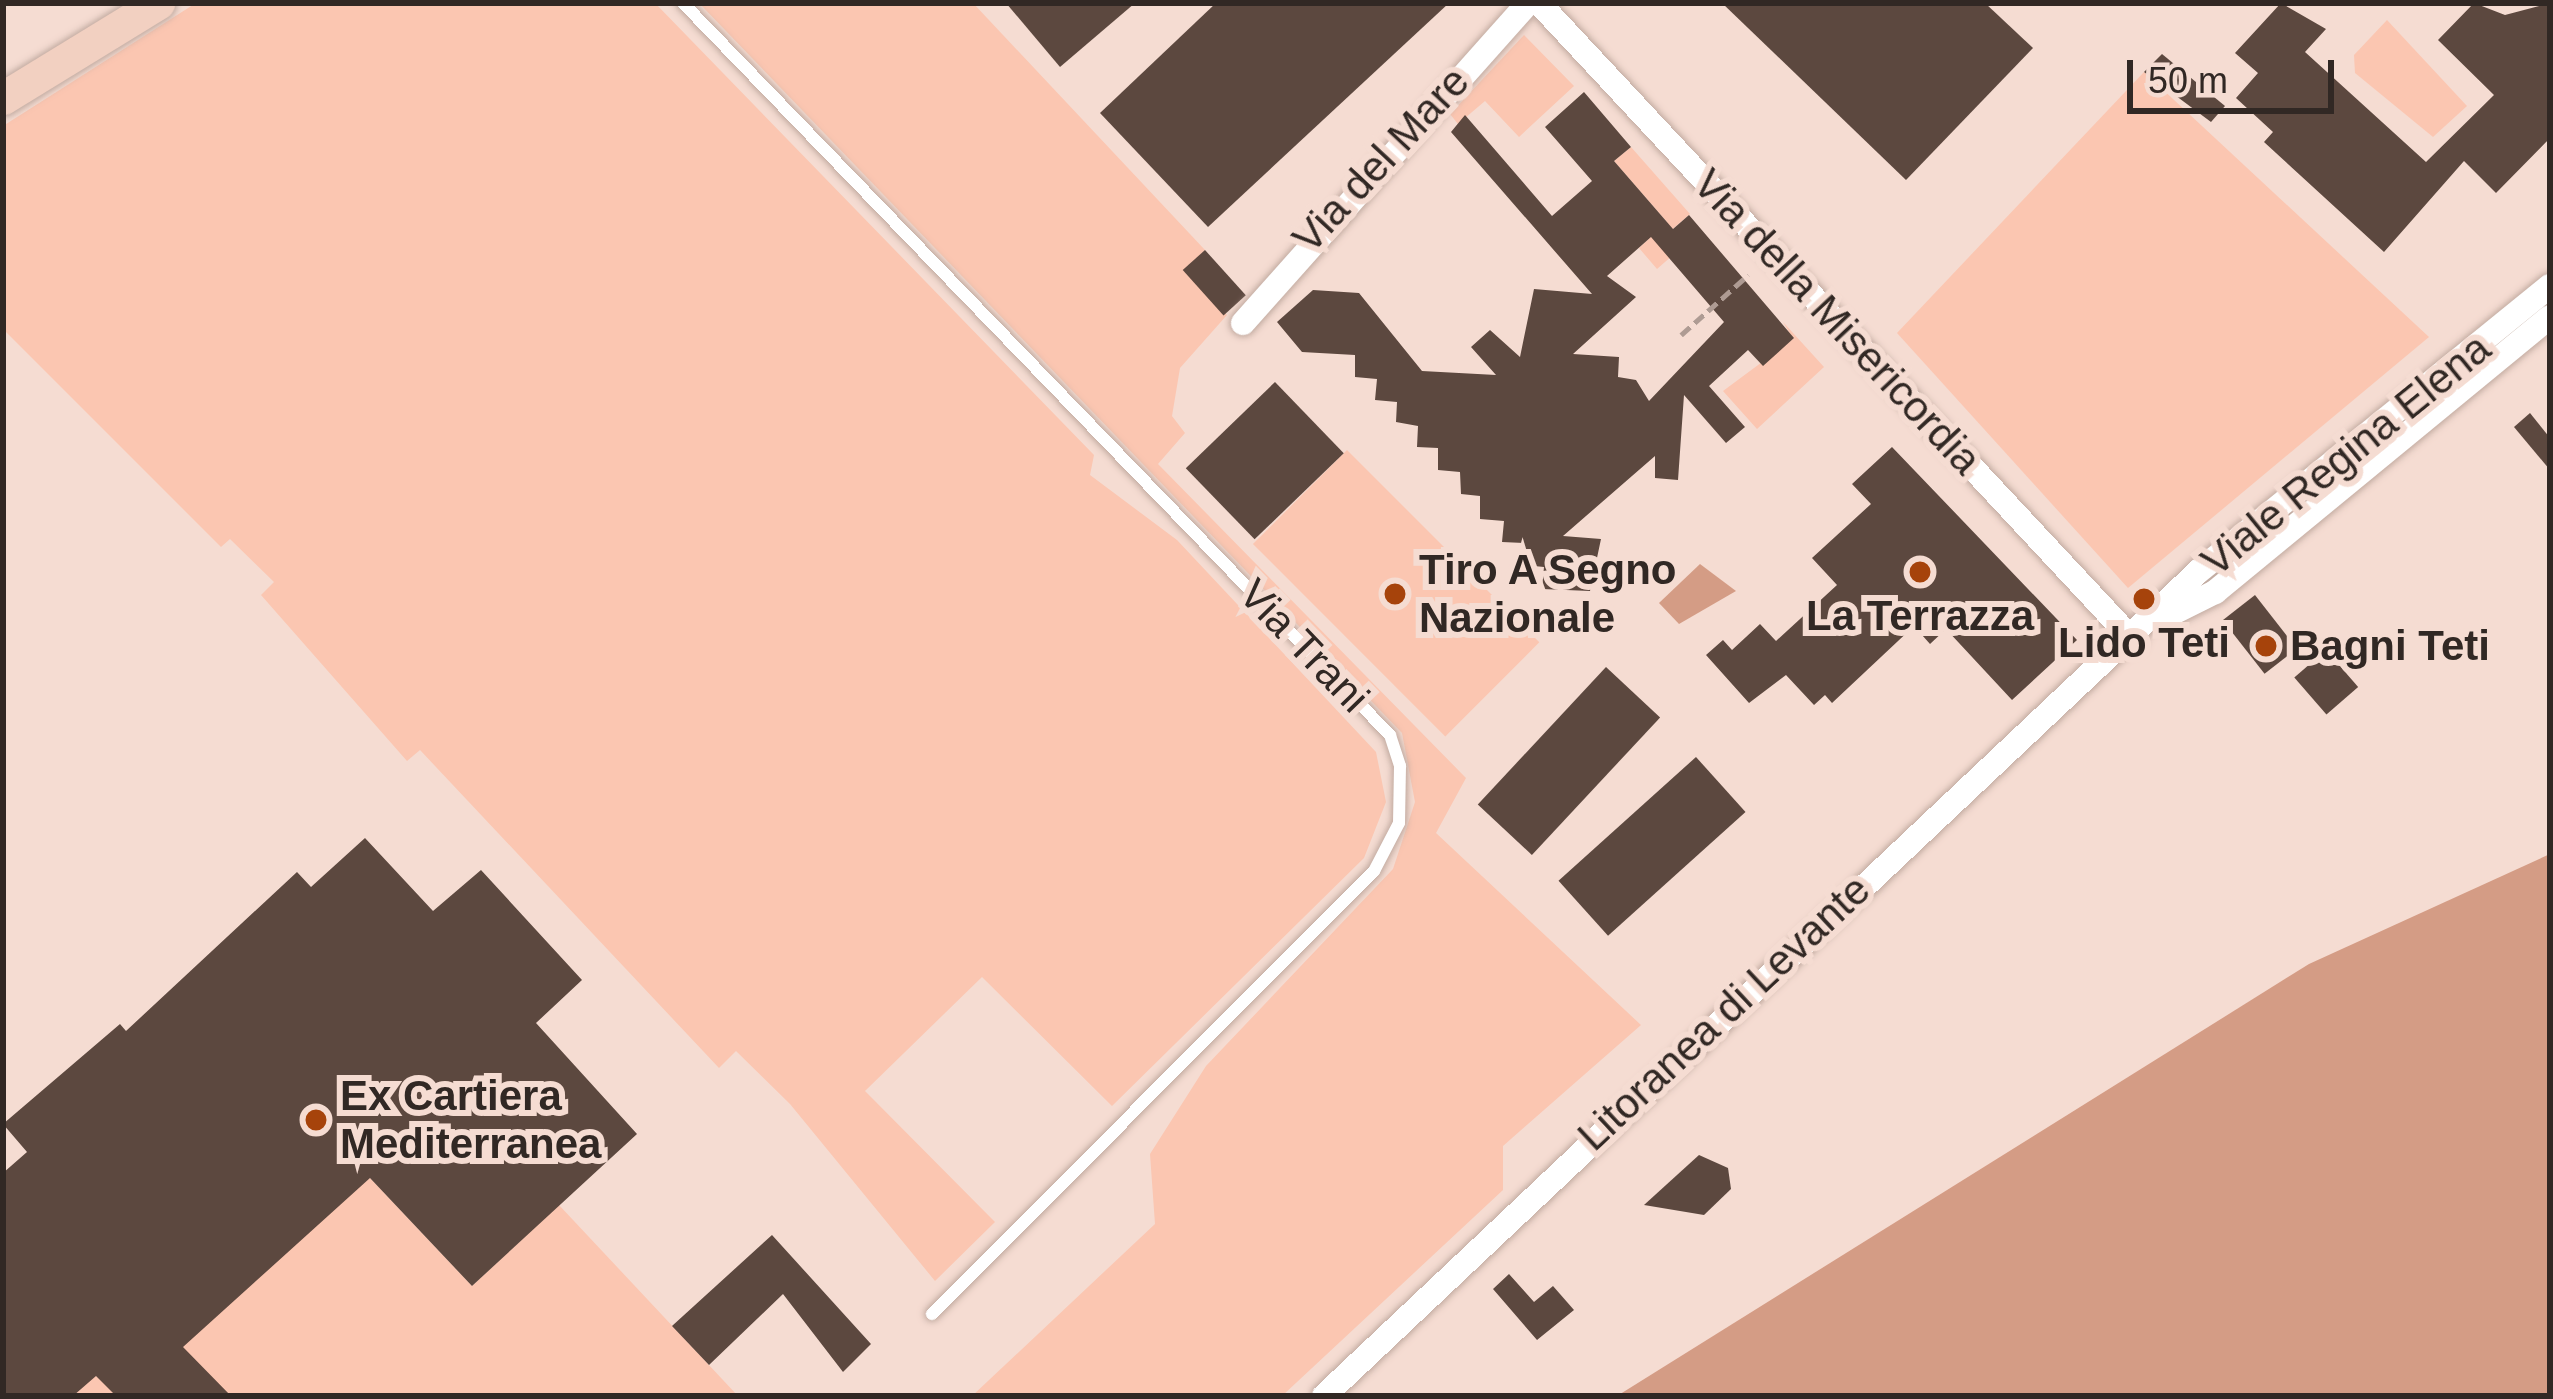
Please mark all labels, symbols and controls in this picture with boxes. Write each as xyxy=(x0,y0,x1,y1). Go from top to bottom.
scale bar xyxy=(2133,36,2340,110)
street label: Via del Mare xyxy=(1282,57,1480,263)
text: 50 m xyxy=(2148,60,2228,101)
street label: Via della Misericordia xyxy=(1683,159,1991,485)
street label: Viale Regina Elena xyxy=(2192,323,2500,587)
place label: Tiro A Segno Nazionale xyxy=(1419,545,1680,644)
marker: La Terrazza xyxy=(1907,559,1933,585)
street label: Via Trani xyxy=(1228,569,1380,723)
marker: Tiro A Segno Nazionale xyxy=(1382,581,1408,607)
marker: Lido Teti xyxy=(2131,586,2157,612)
place label: La Terrazza xyxy=(1806,591,2034,641)
place label: Lido Teti xyxy=(2058,618,2230,668)
place label: Bagni Teti xyxy=(2290,621,2490,671)
marker: Bagni Teti xyxy=(2253,633,2279,659)
street label: Litoranea di Levante xyxy=(1568,865,1880,1161)
place label: Ex Cartiera Mediterranea xyxy=(340,1071,601,1170)
marker: Ex Cartiera Mediterranea xyxy=(303,1107,329,1133)

